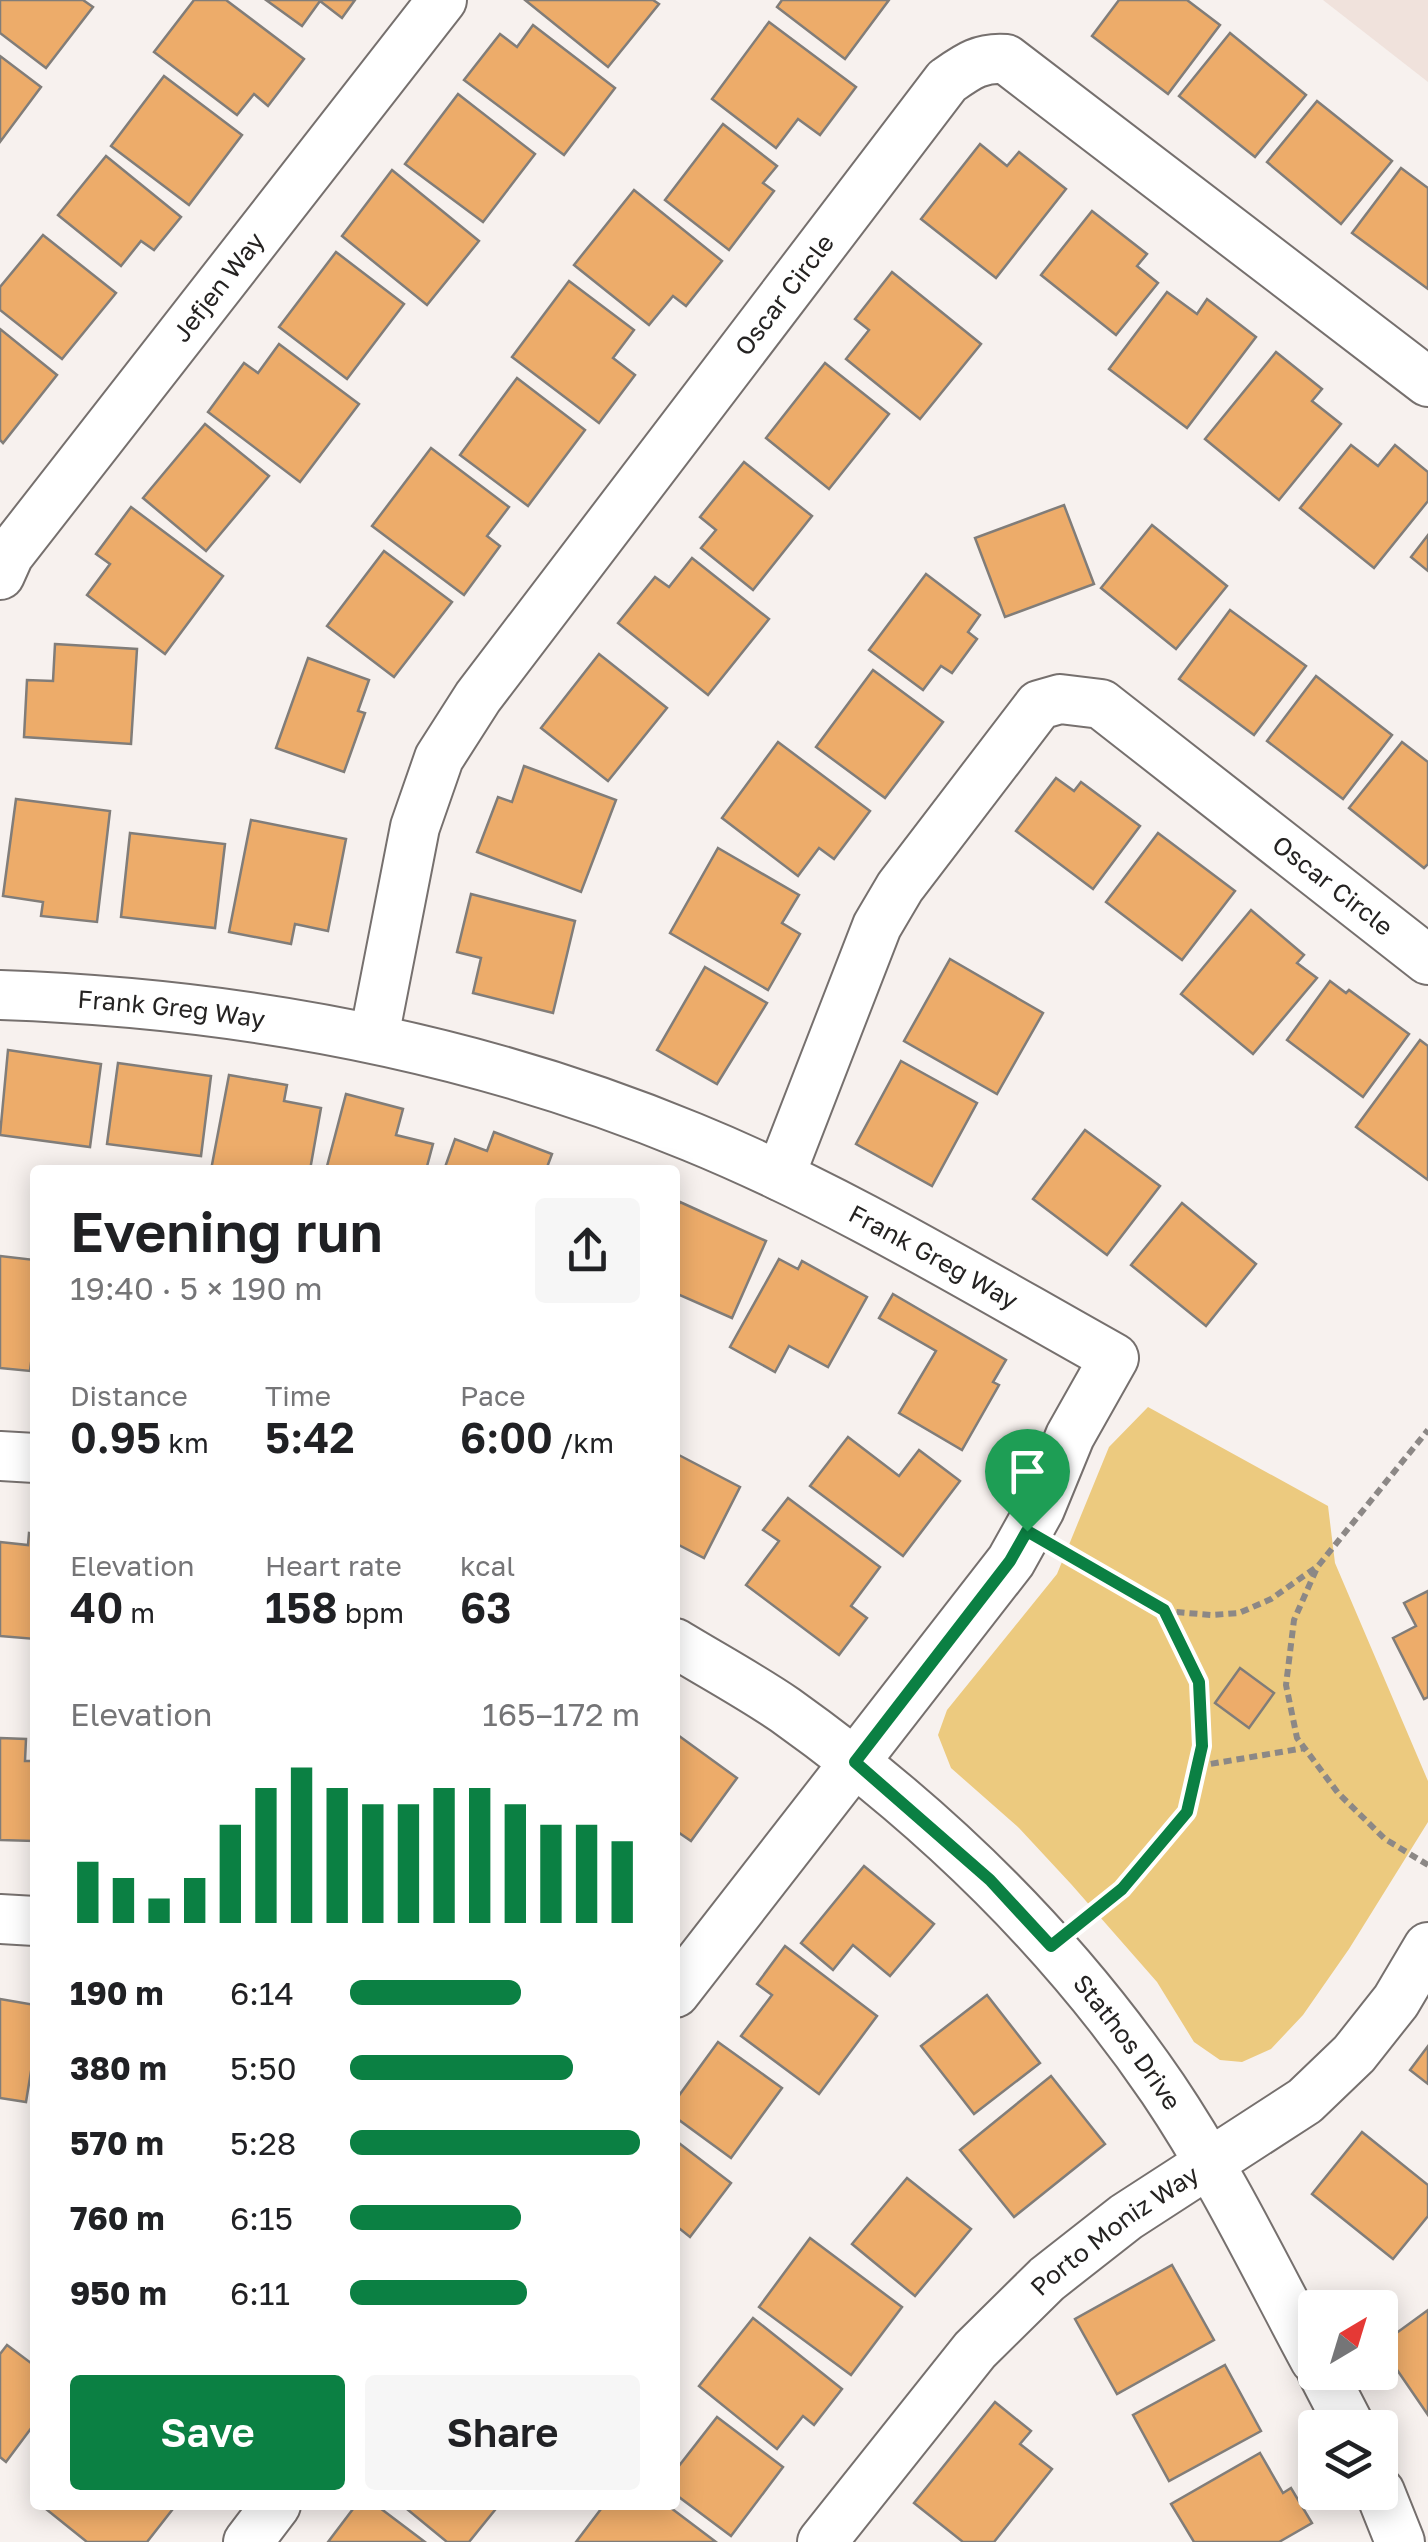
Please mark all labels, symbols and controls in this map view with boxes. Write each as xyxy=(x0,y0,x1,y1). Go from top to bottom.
street label: Jefjen Way xyxy=(165,225,270,348)
street label: Oscar Circle xyxy=(728,227,840,361)
street label: Oscar Circle xyxy=(1267,828,1400,942)
street label: Frank Greg Way xyxy=(77,983,267,1034)
street label: Frank Greg Way xyxy=(844,1197,1024,1316)
text: Evening run xyxy=(70,1198,383,1264)
button: share xyxy=(535,1198,640,1303)
text: 19:40 · 5 × 190 m xyxy=(70,1269,323,1307)
text: Distance xyxy=(70,1379,188,1412)
text: Time xyxy=(265,1379,331,1412)
text: Pace xyxy=(460,1379,525,1412)
text: 0.95 xyxy=(70,1412,161,1462)
text: 5:42 xyxy=(265,1412,355,1462)
text: 6:00 xyxy=(460,1412,553,1462)
text: km xyxy=(161,1426,209,1459)
text: /km xyxy=(553,1426,614,1459)
pin xyxy=(985,1429,1070,1532)
icon: arrive xyxy=(1000,1444,1055,1499)
text: Elevation xyxy=(70,1549,195,1582)
text: Heart rate xyxy=(265,1549,402,1582)
text: kcal xyxy=(460,1549,515,1582)
text: 40 xyxy=(70,1582,123,1632)
text: 158 xyxy=(265,1582,338,1632)
text: 63 xyxy=(460,1582,512,1632)
text: m xyxy=(123,1596,155,1629)
text: bpm xyxy=(338,1596,404,1629)
text: Elevation xyxy=(70,1695,212,1733)
text: 165–172 m xyxy=(482,1695,640,1733)
street label: Stathos Drive xyxy=(1067,1968,1188,2115)
text: 190 m xyxy=(70,1974,164,2012)
text: 6:14 xyxy=(230,1974,294,2012)
text: 380 m xyxy=(70,2049,167,2087)
text: 5:50 xyxy=(230,2049,297,2087)
text: 570 m xyxy=(70,2124,164,2162)
text: 5:28 xyxy=(230,2124,296,2162)
street label: Porto Moniz Way xyxy=(1024,2158,1204,2302)
text: 760 m xyxy=(70,2199,165,2237)
text: 6:15 xyxy=(230,2199,293,2237)
text: 950 m xyxy=(70,2274,167,2312)
text: 6:11 xyxy=(230,2274,290,2312)
north arrow xyxy=(1298,2290,1398,2390)
map controls xyxy=(1298,2290,1398,2510)
button: Save xyxy=(70,2375,345,2490)
button: Share xyxy=(365,2375,640,2490)
button: layers xyxy=(1298,2410,1398,2510)

